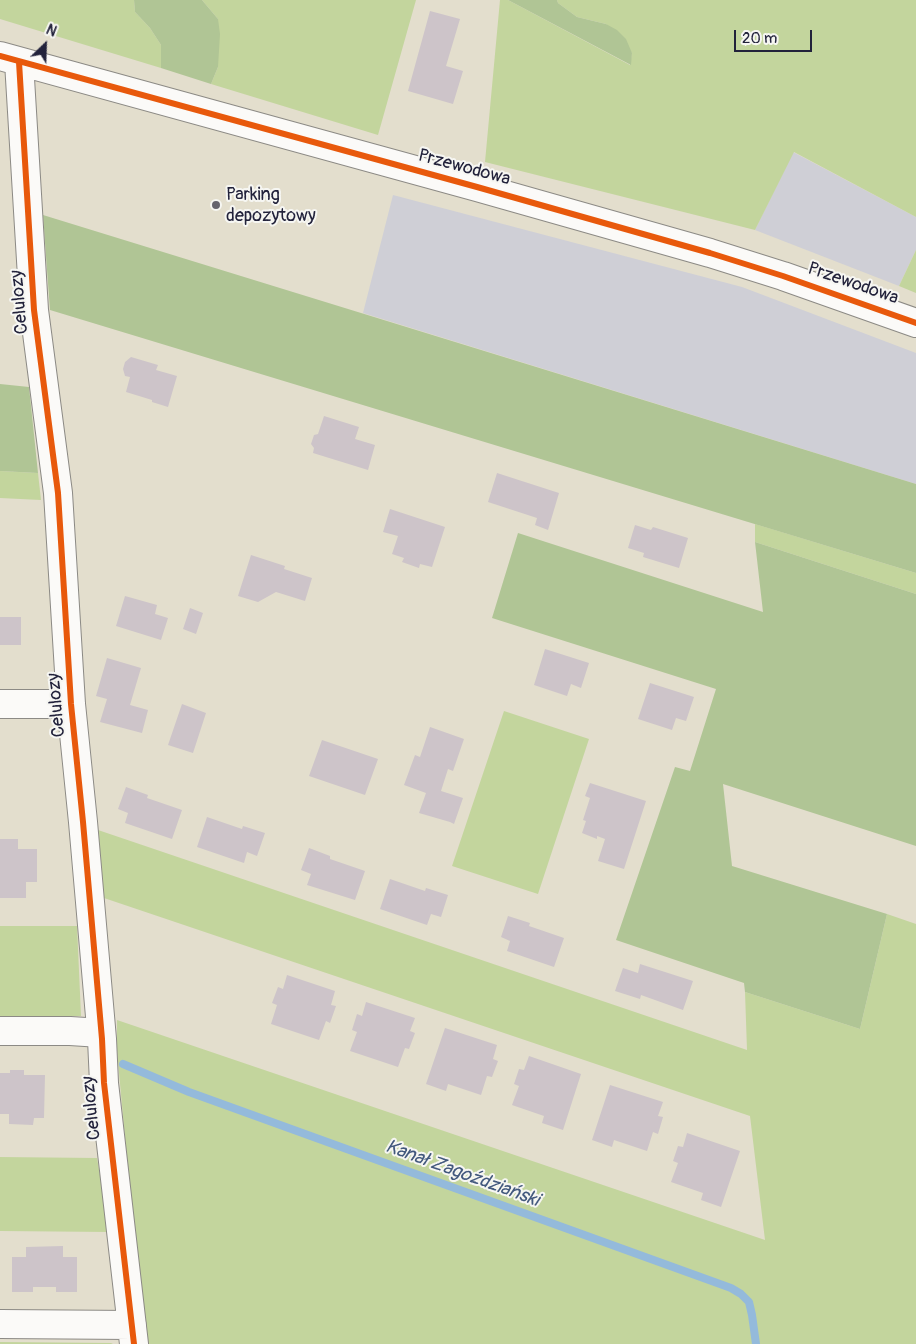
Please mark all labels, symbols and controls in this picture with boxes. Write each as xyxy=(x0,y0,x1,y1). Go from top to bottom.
north arrow xyxy=(20,20,70,70)
scale bar xyxy=(736,20,814,52)
text: N xyxy=(44,21,59,41)
text: 20 m xyxy=(742,29,777,48)
street label: Przewodowa xyxy=(416,145,512,191)
place label: Parking depozytowy xyxy=(226,184,316,226)
marker: Parking depozytowy xyxy=(210,199,222,211)
street label: Przewodowa xyxy=(805,258,901,310)
street label: Celulozy xyxy=(6,269,34,335)
street label: Celulozy xyxy=(43,672,71,738)
street label: Celulozy xyxy=(78,1075,106,1141)
water label: Kanał Zagoździański xyxy=(382,1136,542,1212)

